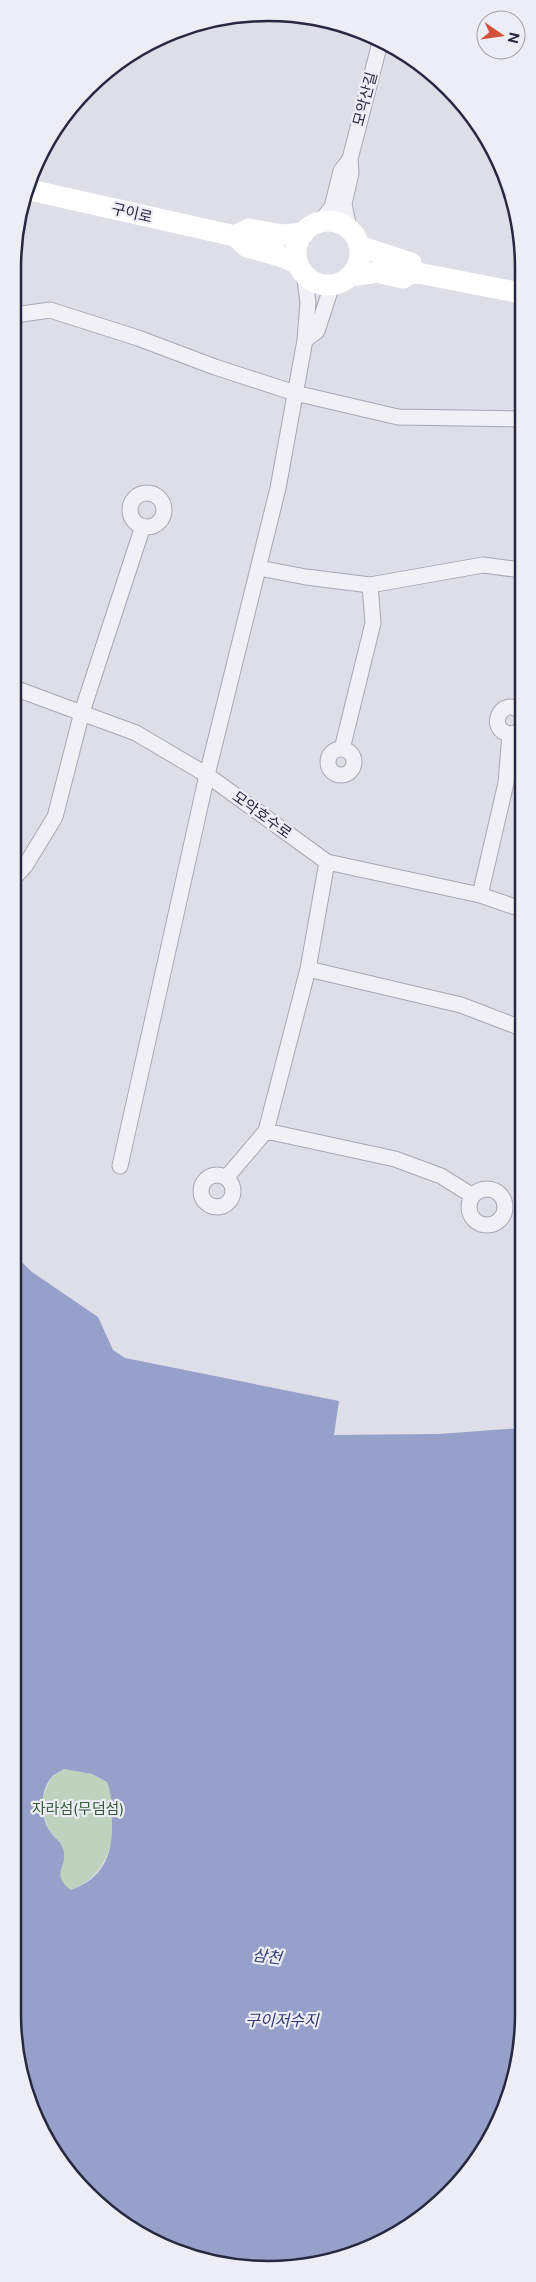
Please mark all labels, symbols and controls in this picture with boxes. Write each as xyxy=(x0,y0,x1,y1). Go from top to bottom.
north arrow xyxy=(476,10,526,60)
text: N xyxy=(505,31,523,45)
street label: 모악산길 xyxy=(349,70,380,128)
street label: 구이로 xyxy=(110,200,154,225)
street label: 모악호수로 xyxy=(229,787,295,842)
park label: 자라섬(무덤섬) xyxy=(32,1800,124,1817)
water label: 삼천 xyxy=(251,1945,285,1968)
water label: 구이저수지 xyxy=(245,2011,320,2030)

